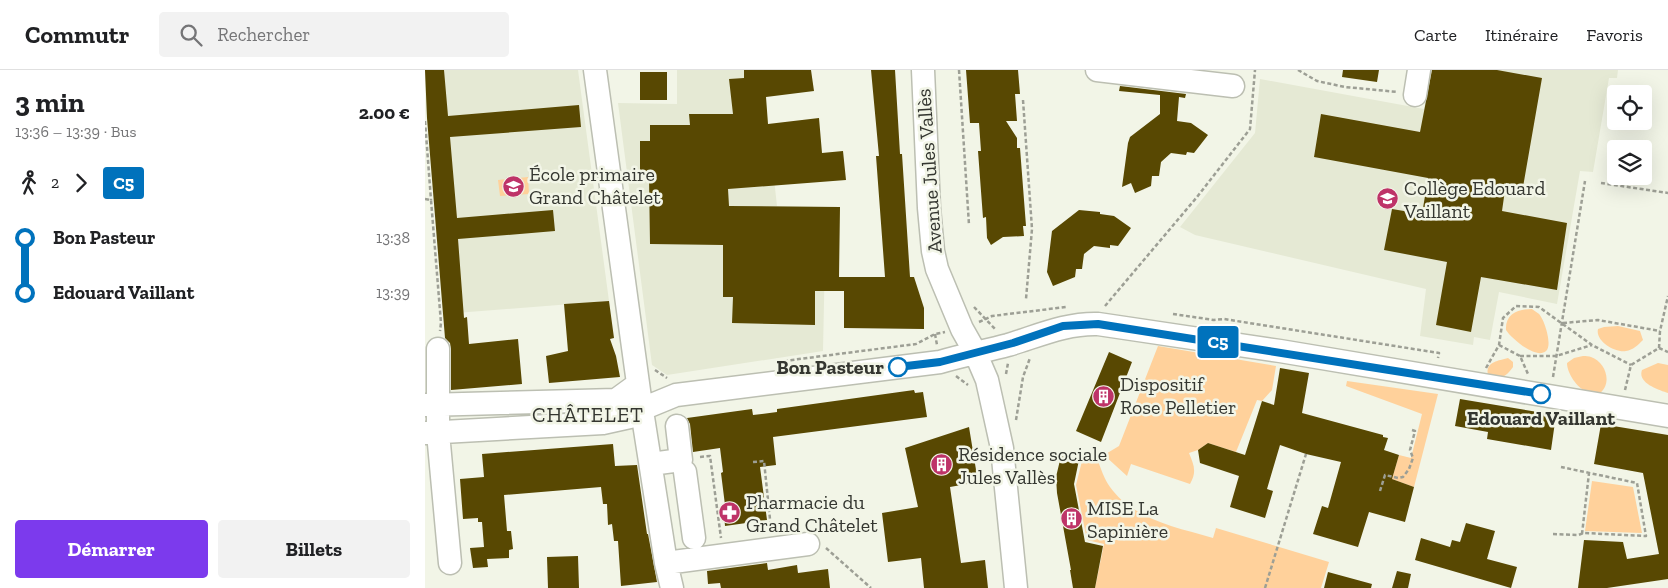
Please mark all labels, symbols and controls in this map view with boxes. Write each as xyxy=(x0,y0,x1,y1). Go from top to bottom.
search box xyxy=(159,12,509,57)
text: Commutr xyxy=(25,20,129,49)
icon: search xyxy=(177,21,205,49)
text: Rechercher xyxy=(217,23,310,46)
text: Carte xyxy=(1414,24,1457,46)
text: Itinéraire xyxy=(1485,24,1558,46)
text: Favoris xyxy=(1586,24,1643,46)
map controls xyxy=(1607,85,1652,185)
button: locate xyxy=(1607,85,1652,130)
text: 3 min xyxy=(15,86,85,119)
street label: Avenue Jules Vallès xyxy=(911,88,947,254)
text: 2.00 € xyxy=(359,101,410,124)
text: 13:36 – 13:39 · Bus xyxy=(15,122,136,141)
button: layers xyxy=(1607,140,1652,185)
place label: École primaire Grand Châtelet xyxy=(529,162,661,209)
icon: walk xyxy=(15,169,43,197)
icon: forward xyxy=(67,169,95,197)
text: C5 xyxy=(113,172,134,194)
text: 2 xyxy=(51,173,59,192)
school or university icon: École primaire Grand Châtelet xyxy=(501,174,525,198)
place label: Collège Edouard Vaillant xyxy=(1403,176,1545,223)
school or university icon: Collège Edouard Vaillant xyxy=(1376,187,1400,211)
text: Bon Pasteur xyxy=(53,226,155,249)
text: 13:38 xyxy=(376,228,410,247)
text: Edouard Vaillant xyxy=(53,281,194,304)
text: 13:39 xyxy=(376,283,410,302)
line badge: C5 xyxy=(1195,326,1241,358)
text: C5 xyxy=(1208,331,1229,353)
place label: Bon Pasteur xyxy=(776,355,884,379)
marker: Bon Pasteur xyxy=(888,357,908,377)
place label: Dispositif Rose Pelletier xyxy=(1120,372,1236,419)
building icon: Dispositif Rose Pelletier xyxy=(1092,384,1116,408)
marker: Edouard Vaillant xyxy=(1531,384,1551,404)
district label: CHÂTELET xyxy=(532,402,644,427)
place label: Edouard Vaillant xyxy=(1467,406,1616,430)
place label: Résidence sociale Jules Vallès xyxy=(958,442,1107,489)
building icon: Résidence sociale Jules Vallès xyxy=(930,453,954,477)
place label: Pharmacie du Grand Châtelet xyxy=(746,490,878,537)
place label: MISE La Sapinière xyxy=(1087,496,1168,543)
pharmacy icon: Pharmacie du Grand Châtelet xyxy=(718,501,742,525)
building icon: MISE La Sapinière xyxy=(1059,507,1083,531)
button: Démarrer xyxy=(15,520,208,578)
button: Billets xyxy=(218,520,410,578)

